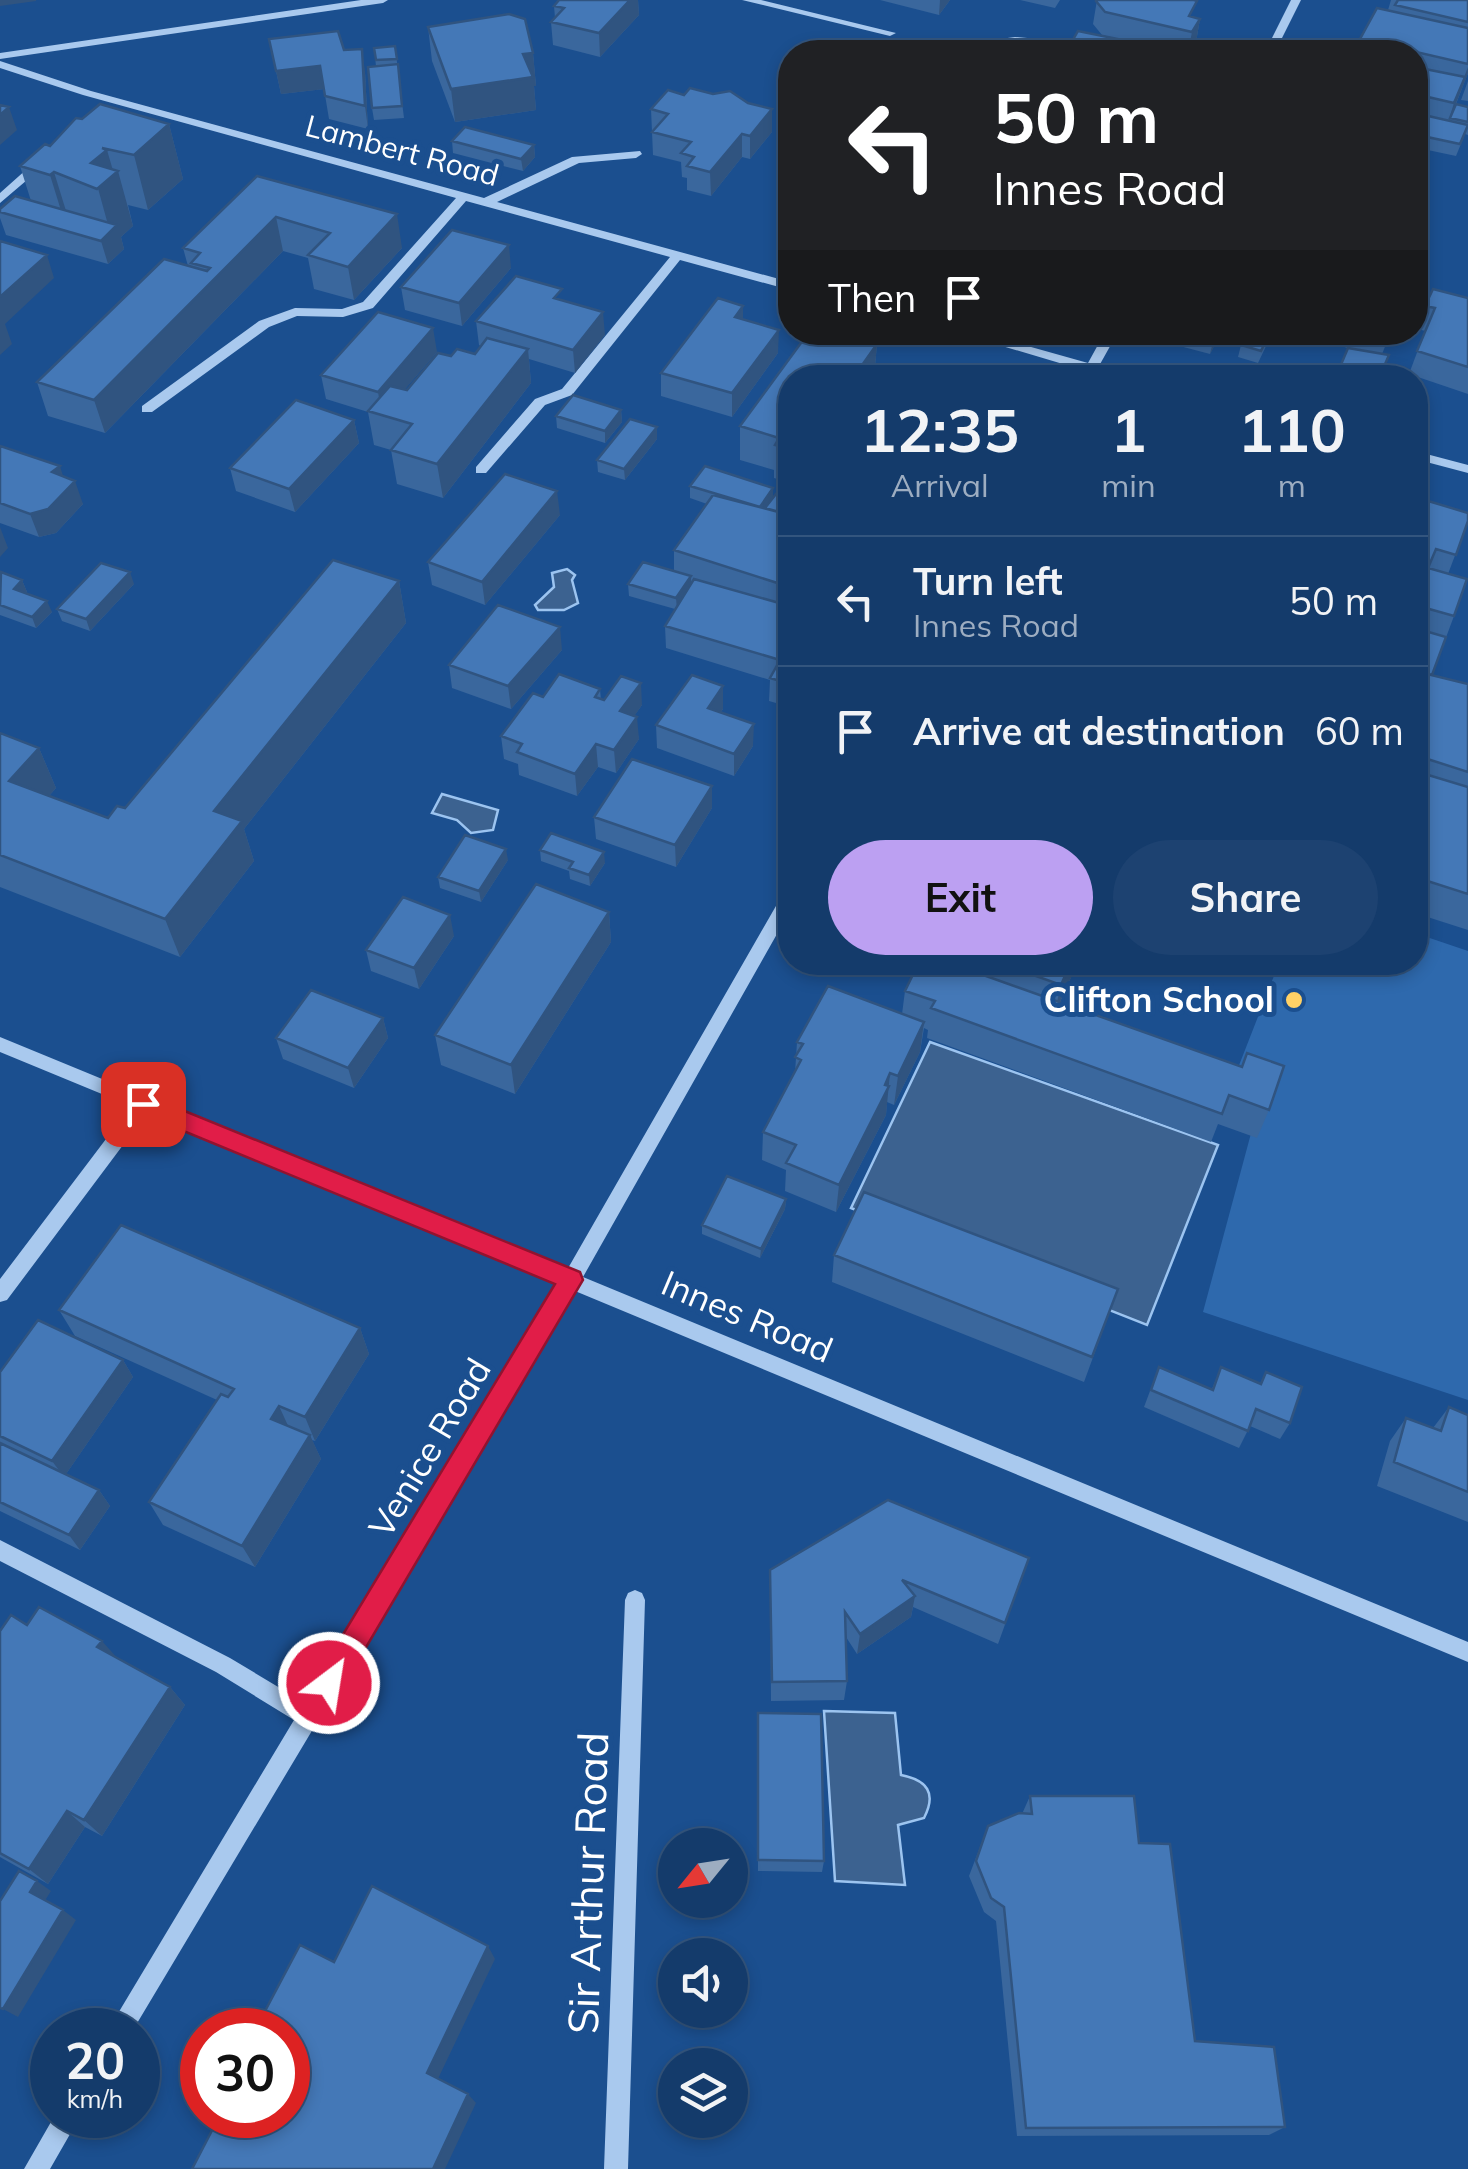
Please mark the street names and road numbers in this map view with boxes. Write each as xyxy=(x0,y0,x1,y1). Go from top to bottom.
street label: Lambert Road xyxy=(301,106,503,194)
street label: Innes Road xyxy=(655,1260,839,1372)
street label: Venice Road xyxy=(358,1350,500,1545)
street label: Sir Arthur Road xyxy=(556,1731,619,2035)

